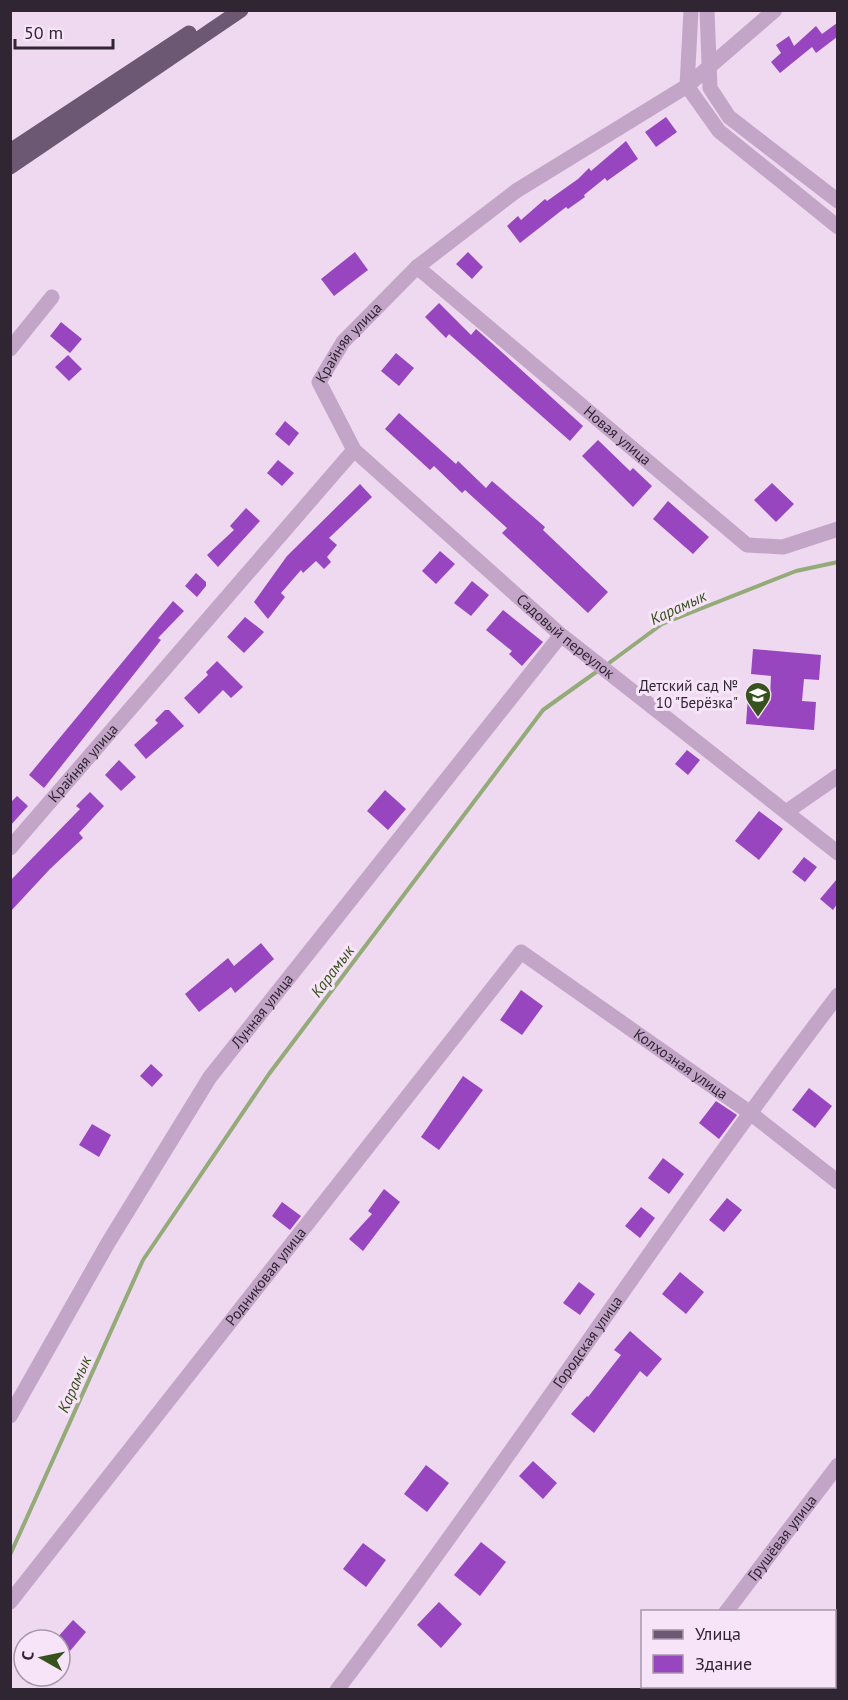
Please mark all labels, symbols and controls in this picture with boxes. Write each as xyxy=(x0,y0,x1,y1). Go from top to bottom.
scale bar xyxy=(15,12,112,50)
text: 50 m xyxy=(24,21,63,44)
street label: Крайняя улица xyxy=(311,298,386,386)
street label: Новая улица xyxy=(580,402,655,469)
water label: Карамык xyxy=(647,585,710,629)
street label: Садовый переулок xyxy=(513,590,619,683)
place label: Детский сад № 10 "Берёзка" xyxy=(639,676,738,712)
school or university icon: Детский сад № 10 "Берёзка" xyxy=(743,680,773,718)
street label: Крайняя улица xyxy=(44,720,122,806)
water label: Карамык xyxy=(306,941,358,1001)
street label: Лунная улица xyxy=(226,970,297,1052)
street label: Колхозная улица xyxy=(630,1024,732,1103)
street label: Родниковая улица xyxy=(221,1223,310,1329)
street label: Городская улица xyxy=(548,1292,626,1391)
water label: Карамык xyxy=(53,1352,96,1416)
street label: Грушёвая улица xyxy=(743,1491,821,1584)
legend xyxy=(641,1610,836,1688)
text: Улица xyxy=(695,1622,741,1645)
north arrow xyxy=(12,1628,72,1688)
text: С xyxy=(17,1650,38,1662)
text: Здание xyxy=(695,1652,752,1675)

